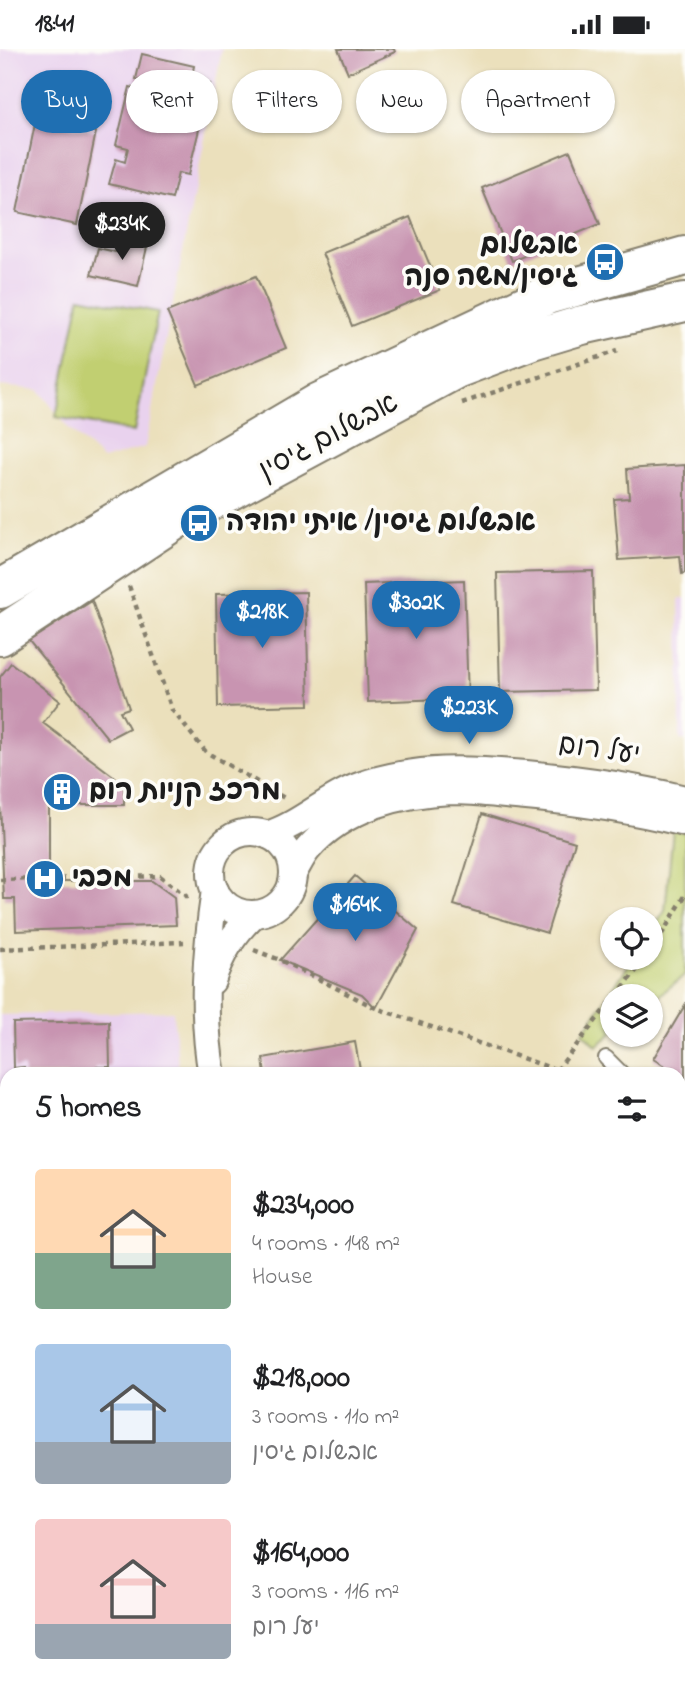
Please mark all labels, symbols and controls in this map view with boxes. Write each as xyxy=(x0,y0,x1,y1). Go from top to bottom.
text: 18:41 xyxy=(35,6,74,44)
chip: Buy xyxy=(21,70,112,133)
chip: Rent xyxy=(126,70,218,133)
chip: Filters xyxy=(232,70,342,133)
chip: New xyxy=(356,70,447,133)
chip: Apartment xyxy=(461,70,615,133)
pin: $234K xyxy=(73,203,171,262)
text: $234K xyxy=(94,208,150,241)
place label: אבשלום גיסין/משה סנה xyxy=(405,226,578,299)
bus stop icon: אבשלום גיסין/משה סנה xyxy=(584,241,626,283)
street label: אבשלום גיסין xyxy=(252,384,406,492)
bus stop icon: אבשלום גיסין/ איתי יהודה xyxy=(178,502,220,544)
place label: אבשלום גיסין/ איתי יהודה xyxy=(226,503,536,544)
pin: $302K xyxy=(367,581,465,641)
text: $302K xyxy=(388,587,444,620)
pin: $218K xyxy=(213,591,311,650)
text: $218K xyxy=(236,596,288,629)
pin: $223K xyxy=(420,687,518,746)
text: $223K xyxy=(440,692,498,725)
street label: יעל רום xyxy=(556,725,642,777)
building icon: מרכז קניות רום xyxy=(41,771,83,813)
place label: מרכז קניות רום xyxy=(89,772,281,813)
hospital icon: מכבי xyxy=(24,858,66,900)
place label: מכבי xyxy=(72,859,132,900)
pin: $164K xyxy=(306,883,404,943)
text: $164K xyxy=(329,889,381,922)
map controls xyxy=(600,907,663,1047)
button: locate xyxy=(600,907,663,970)
button: layers xyxy=(600,984,663,1047)
text: 5 homes xyxy=(35,1087,142,1131)
icon: filters xyxy=(613,1090,651,1128)
text: $234,000 xyxy=(252,1184,354,1228)
icon: home xyxy=(91,1197,175,1281)
text: 4 rooms · 148 m² xyxy=(252,1228,400,1261)
text: House xyxy=(252,1261,312,1294)
text: $218,000 xyxy=(252,1357,350,1401)
icon: home xyxy=(91,1372,175,1456)
text: 3 rooms · 110 m² xyxy=(252,1401,399,1434)
text: אבשלום גיסין xyxy=(252,1437,378,1470)
text: $164,000 xyxy=(252,1532,349,1576)
icon: home xyxy=(91,1547,175,1631)
text: 3 rooms · 116 m² xyxy=(252,1576,399,1609)
text: יעל רום xyxy=(252,1612,319,1645)

